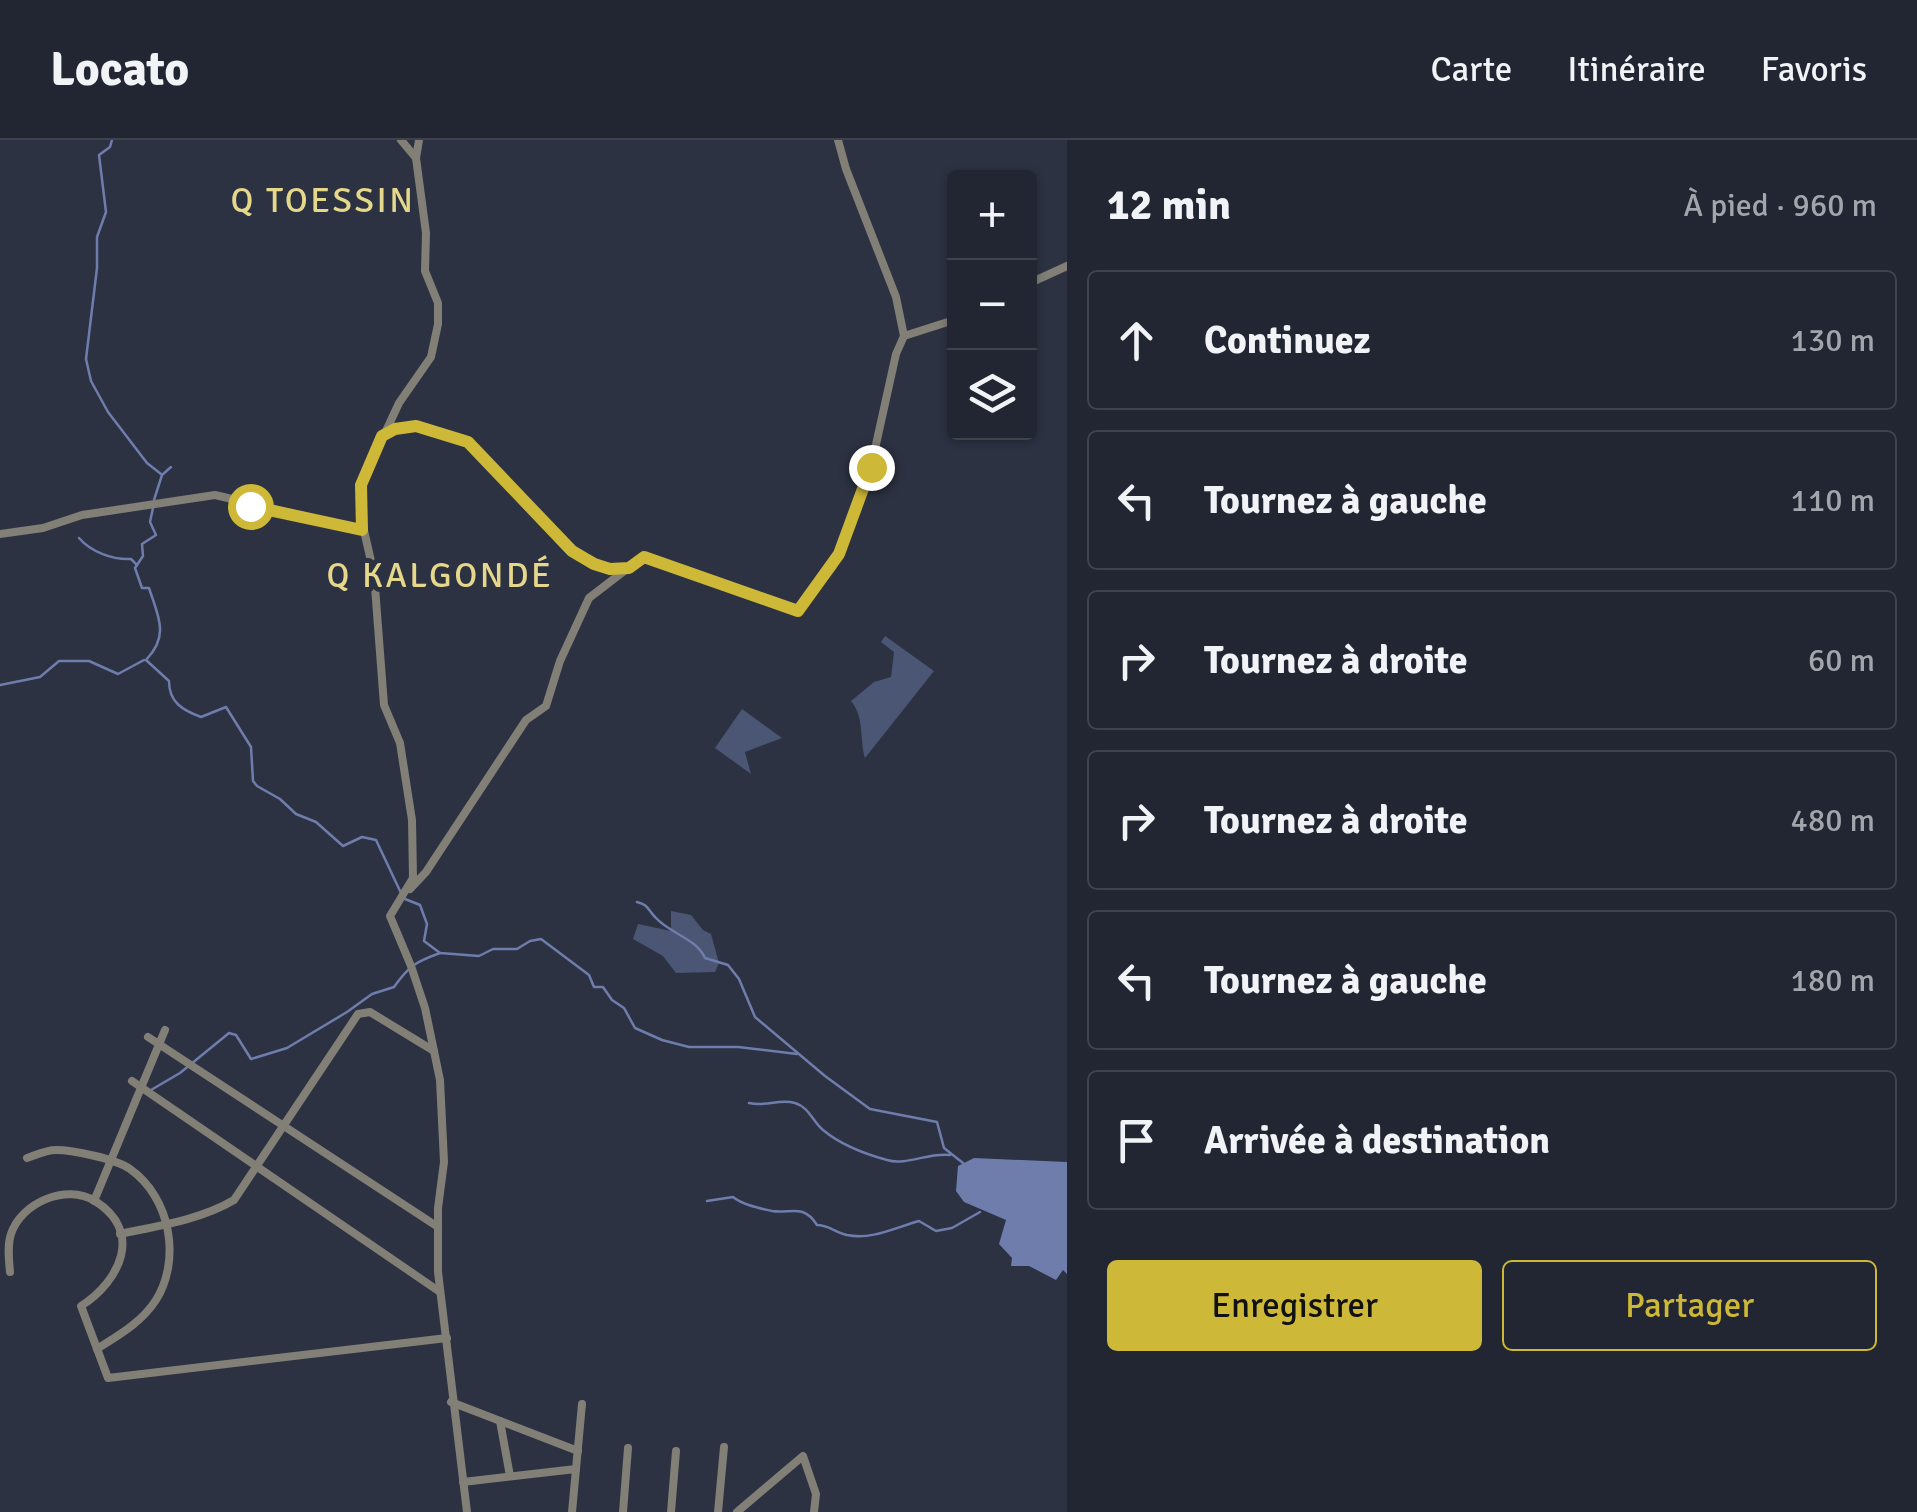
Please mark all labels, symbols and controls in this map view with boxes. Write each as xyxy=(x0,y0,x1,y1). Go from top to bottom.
text: Locato xyxy=(50,40,189,99)
text: Carte xyxy=(1431,48,1512,91)
text: Itinéraire xyxy=(1567,48,1706,91)
text: Favoris xyxy=(1761,48,1867,91)
map controls xyxy=(947,170,1037,440)
button: + xyxy=(947,170,1037,260)
district label: Q TOESSIN xyxy=(230,179,416,222)
text: 12 min xyxy=(1107,180,1231,231)
text: À pied · 960 m xyxy=(1684,186,1877,225)
button: − xyxy=(947,260,1037,350)
icon: ahead xyxy=(1109,313,1164,368)
text: Continuez xyxy=(1204,317,1371,364)
text: 130 m xyxy=(1791,321,1875,360)
button: layers xyxy=(947,350,1037,440)
route end xyxy=(849,445,895,491)
icon: left xyxy=(1109,473,1164,528)
text: Tournez à gauche xyxy=(1204,477,1487,524)
text: 110 m xyxy=(1791,481,1875,520)
route start xyxy=(228,484,274,530)
district label: Q KALGONDÉ xyxy=(327,554,553,597)
icon: right xyxy=(1109,633,1164,688)
text: Tournez à droite xyxy=(1204,637,1468,684)
text: 60 m xyxy=(1808,641,1875,680)
icon: right xyxy=(1109,793,1164,848)
text: Tournez à droite xyxy=(1204,797,1468,844)
text: 480 m xyxy=(1791,801,1875,840)
icon: left xyxy=(1109,953,1164,1008)
text: Tournez à gauche xyxy=(1204,957,1487,1004)
text: 180 m xyxy=(1791,961,1875,1000)
icon: arrive xyxy=(1109,1113,1164,1168)
text: Arrivée à destination xyxy=(1204,1117,1550,1164)
button: Enregistrer xyxy=(1107,1260,1482,1351)
button: Partager xyxy=(1502,1260,1877,1351)

